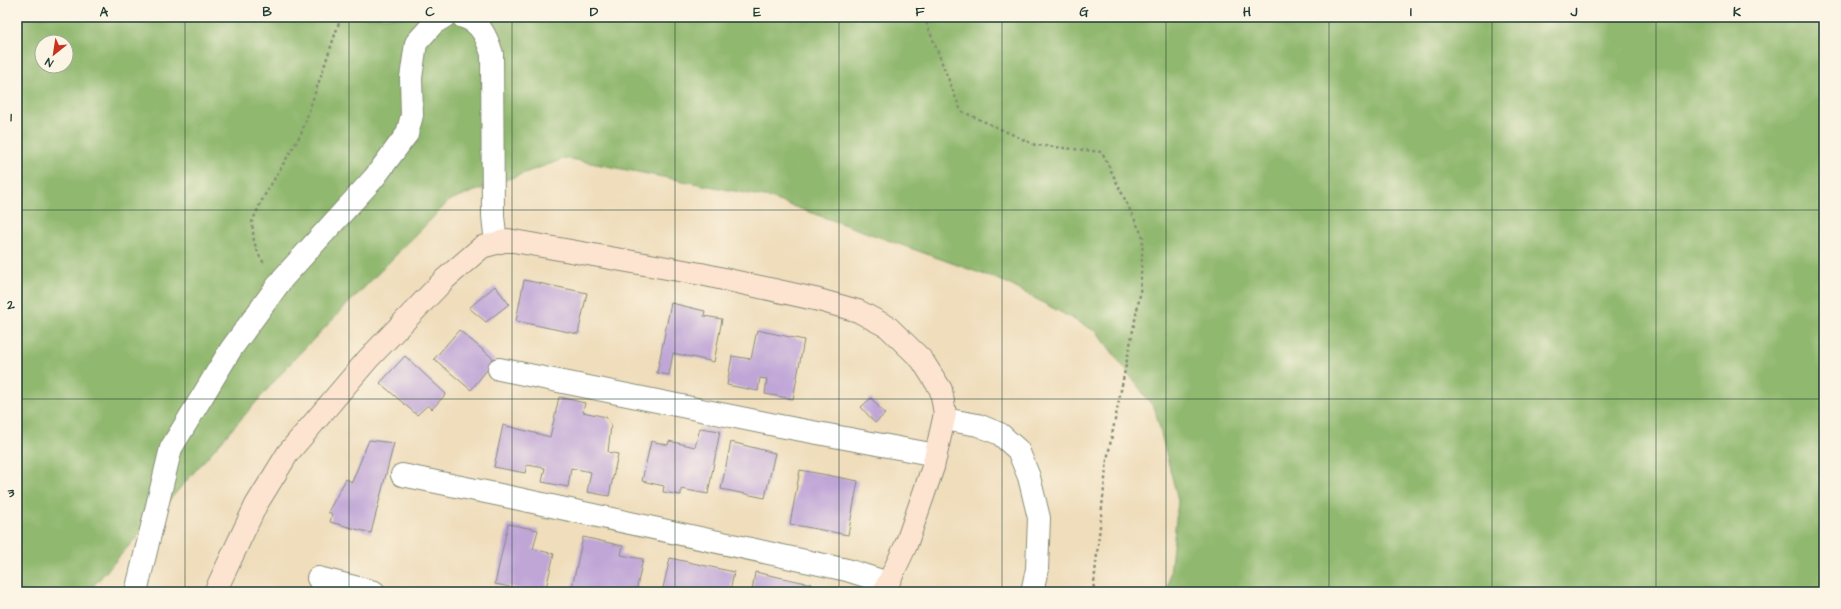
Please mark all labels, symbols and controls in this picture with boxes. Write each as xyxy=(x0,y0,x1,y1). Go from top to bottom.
text: A xyxy=(100,3,109,21)
text: B xyxy=(262,3,272,21)
text: C xyxy=(425,3,435,21)
text: D xyxy=(590,3,599,21)
text: E xyxy=(753,3,761,21)
text: F xyxy=(915,3,925,21)
text: G xyxy=(1079,3,1089,21)
text: H xyxy=(1243,3,1251,21)
text: I xyxy=(1410,3,1412,21)
text: J xyxy=(1570,3,1578,21)
text: K xyxy=(1733,3,1741,21)
north arrow xyxy=(34,34,74,74)
text: N xyxy=(42,54,56,70)
text: 1 xyxy=(10,108,12,126)
text: 2 xyxy=(6,296,15,314)
text: 3 xyxy=(7,484,15,502)

